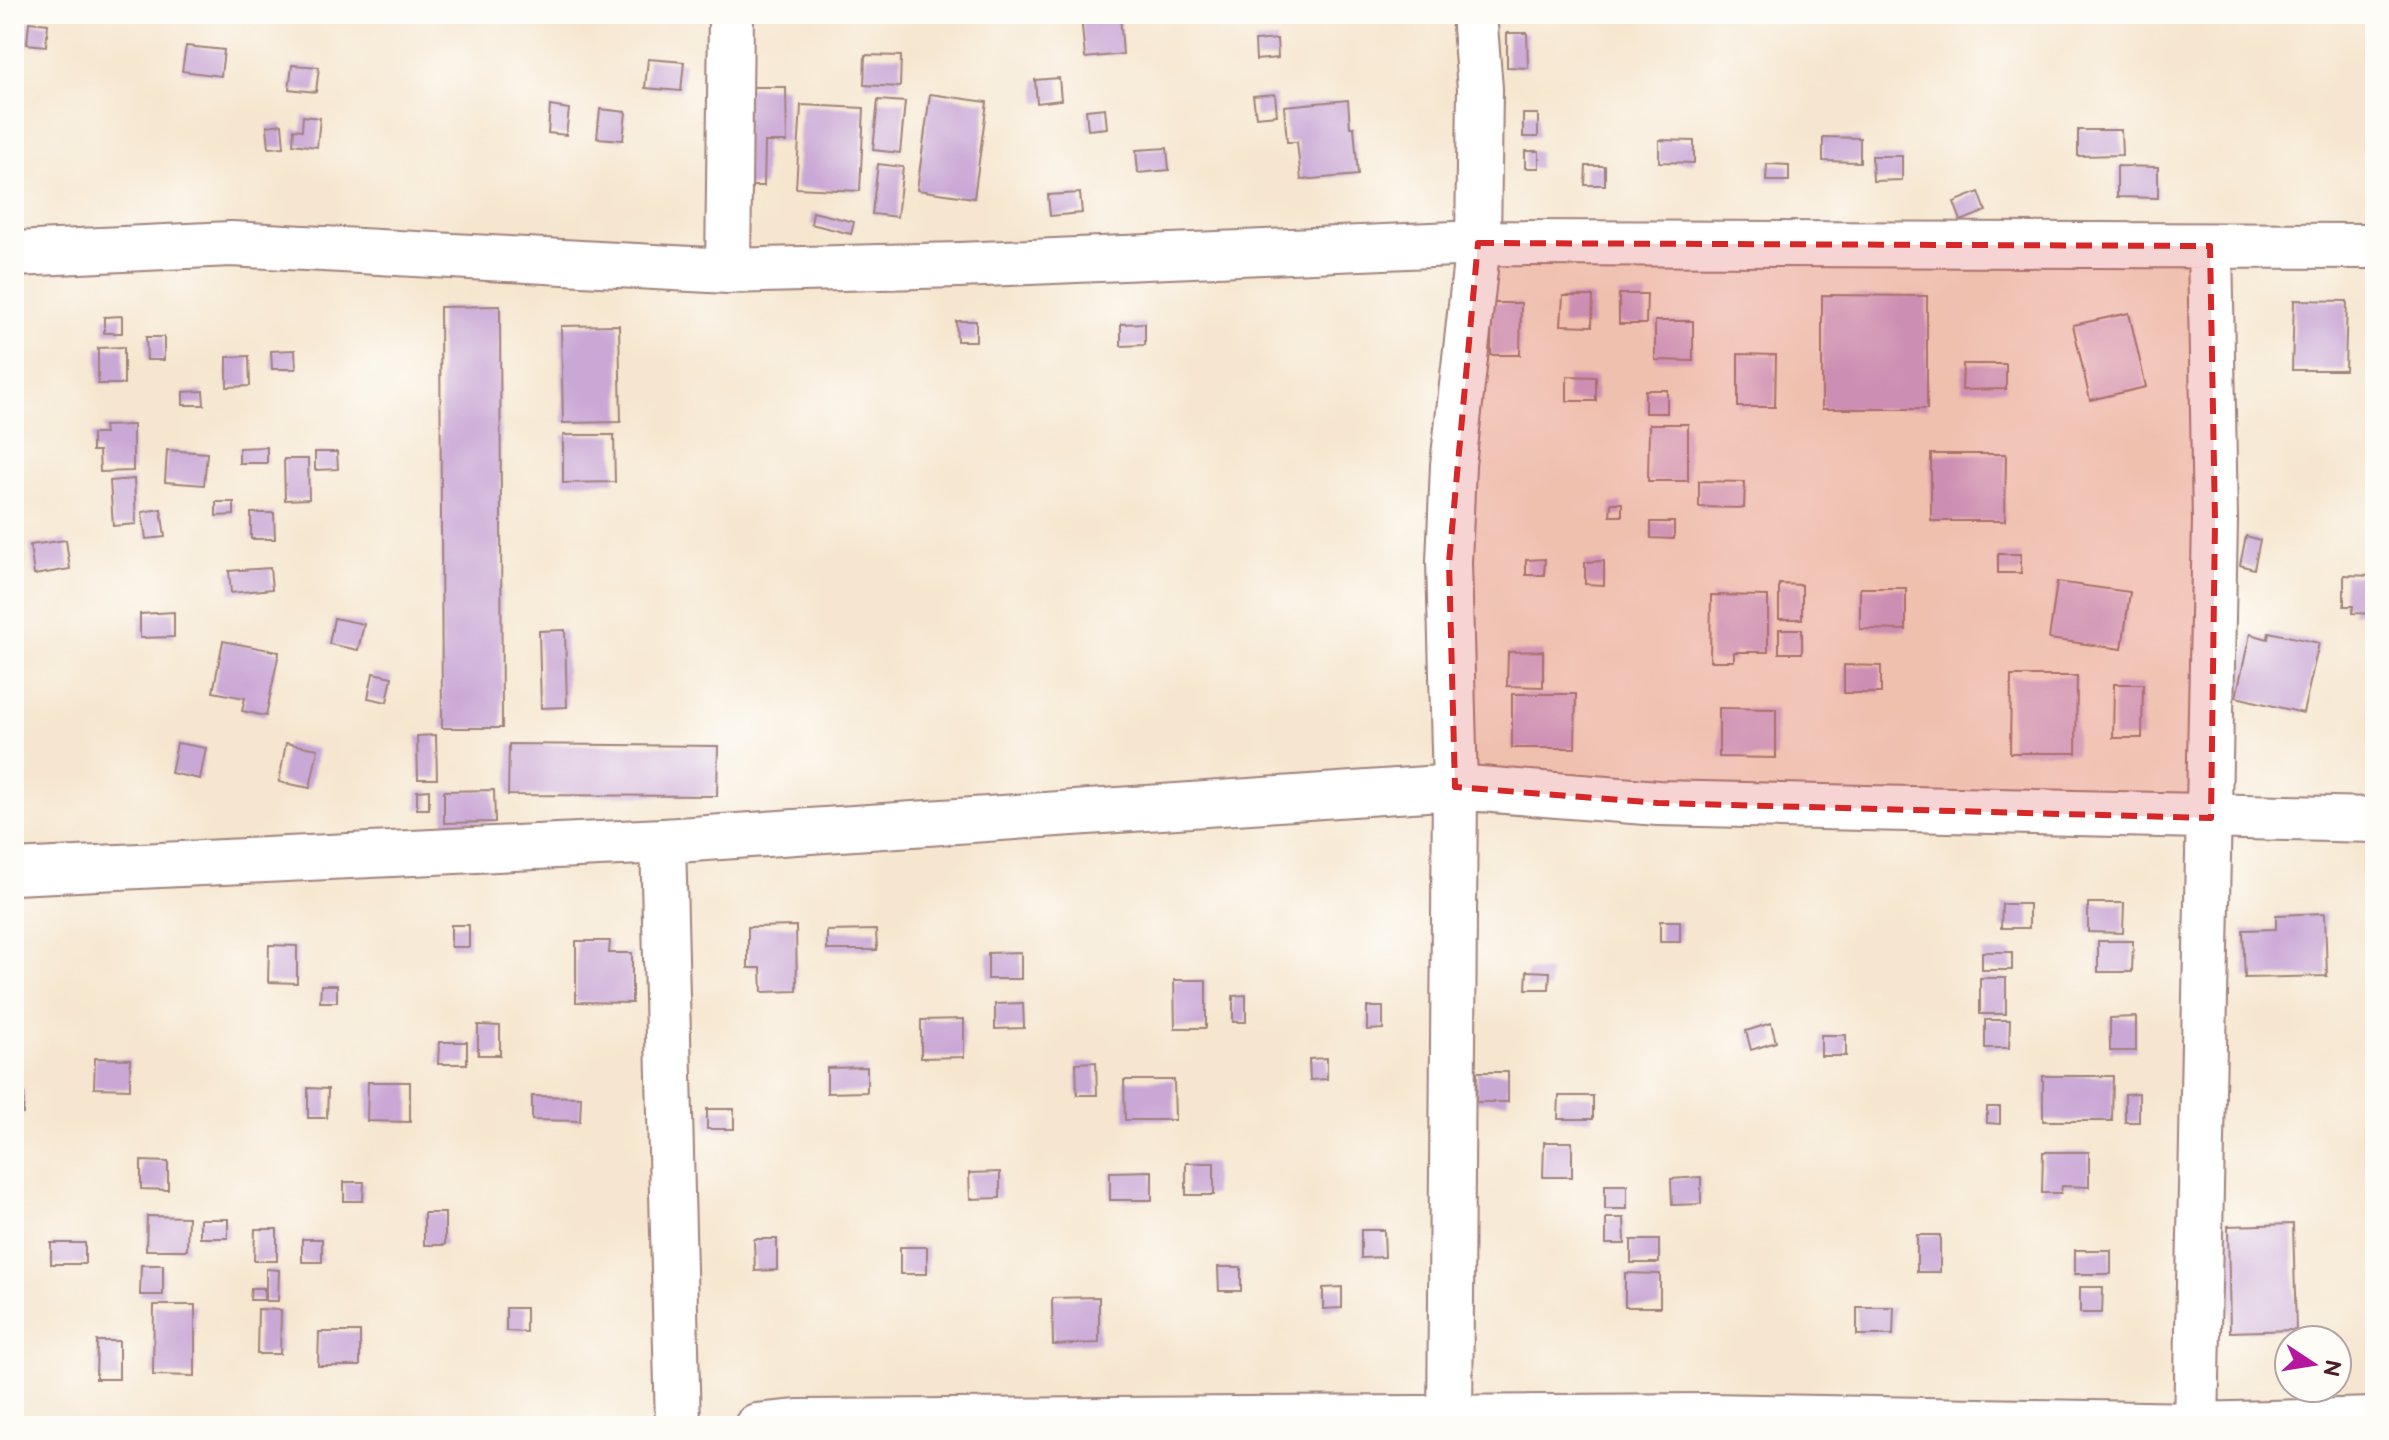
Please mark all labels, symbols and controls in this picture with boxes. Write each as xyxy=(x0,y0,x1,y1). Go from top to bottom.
north arrow xyxy=(2273,1324,2353,1404)
text: N xyxy=(2316,1357,2346,1379)

